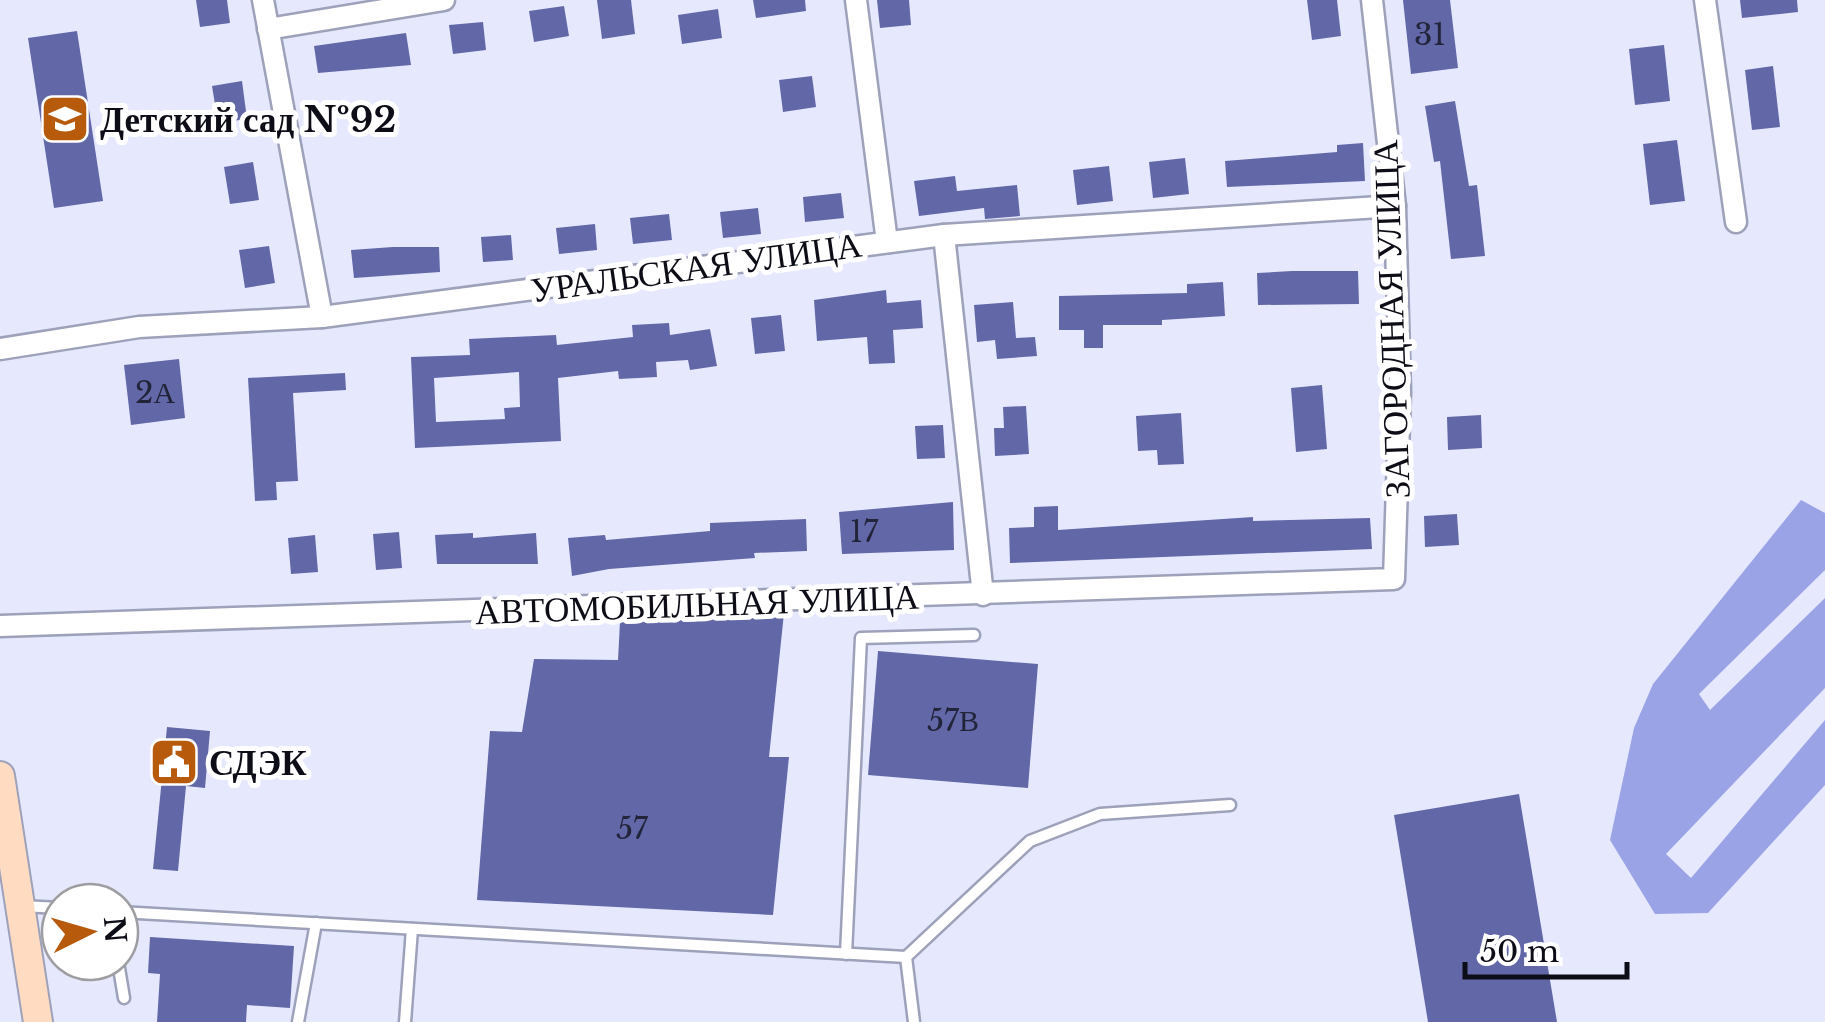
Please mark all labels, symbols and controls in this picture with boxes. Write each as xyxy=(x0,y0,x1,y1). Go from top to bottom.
house number: 31 xyxy=(1414,16,1446,53)
school or university icon: Детский сад №92 xyxy=(39,93,91,145)
place label: Детский сад №92 xyxy=(100,98,396,141)
street label: ЗАГОРОДНАЯ УЛИЦА xyxy=(1363,138,1419,499)
street label: УРАЛЬСКАЯ УЛИЦА xyxy=(528,222,865,312)
house number: 2А xyxy=(135,374,175,411)
house number: 17 xyxy=(850,513,879,550)
street label: АВТОМОБИЛЬНАЯ УЛИЦА xyxy=(474,575,920,633)
house number: 57В xyxy=(927,702,979,739)
public building icon: СДЭК xyxy=(148,736,200,788)
place label: СДЭК xyxy=(209,741,307,784)
house number: 57 xyxy=(616,810,649,847)
north arrow xyxy=(40,882,140,982)
text: N xyxy=(96,915,133,945)
scale bar xyxy=(1465,917,1628,979)
text: 50 m xyxy=(1480,933,1559,970)

